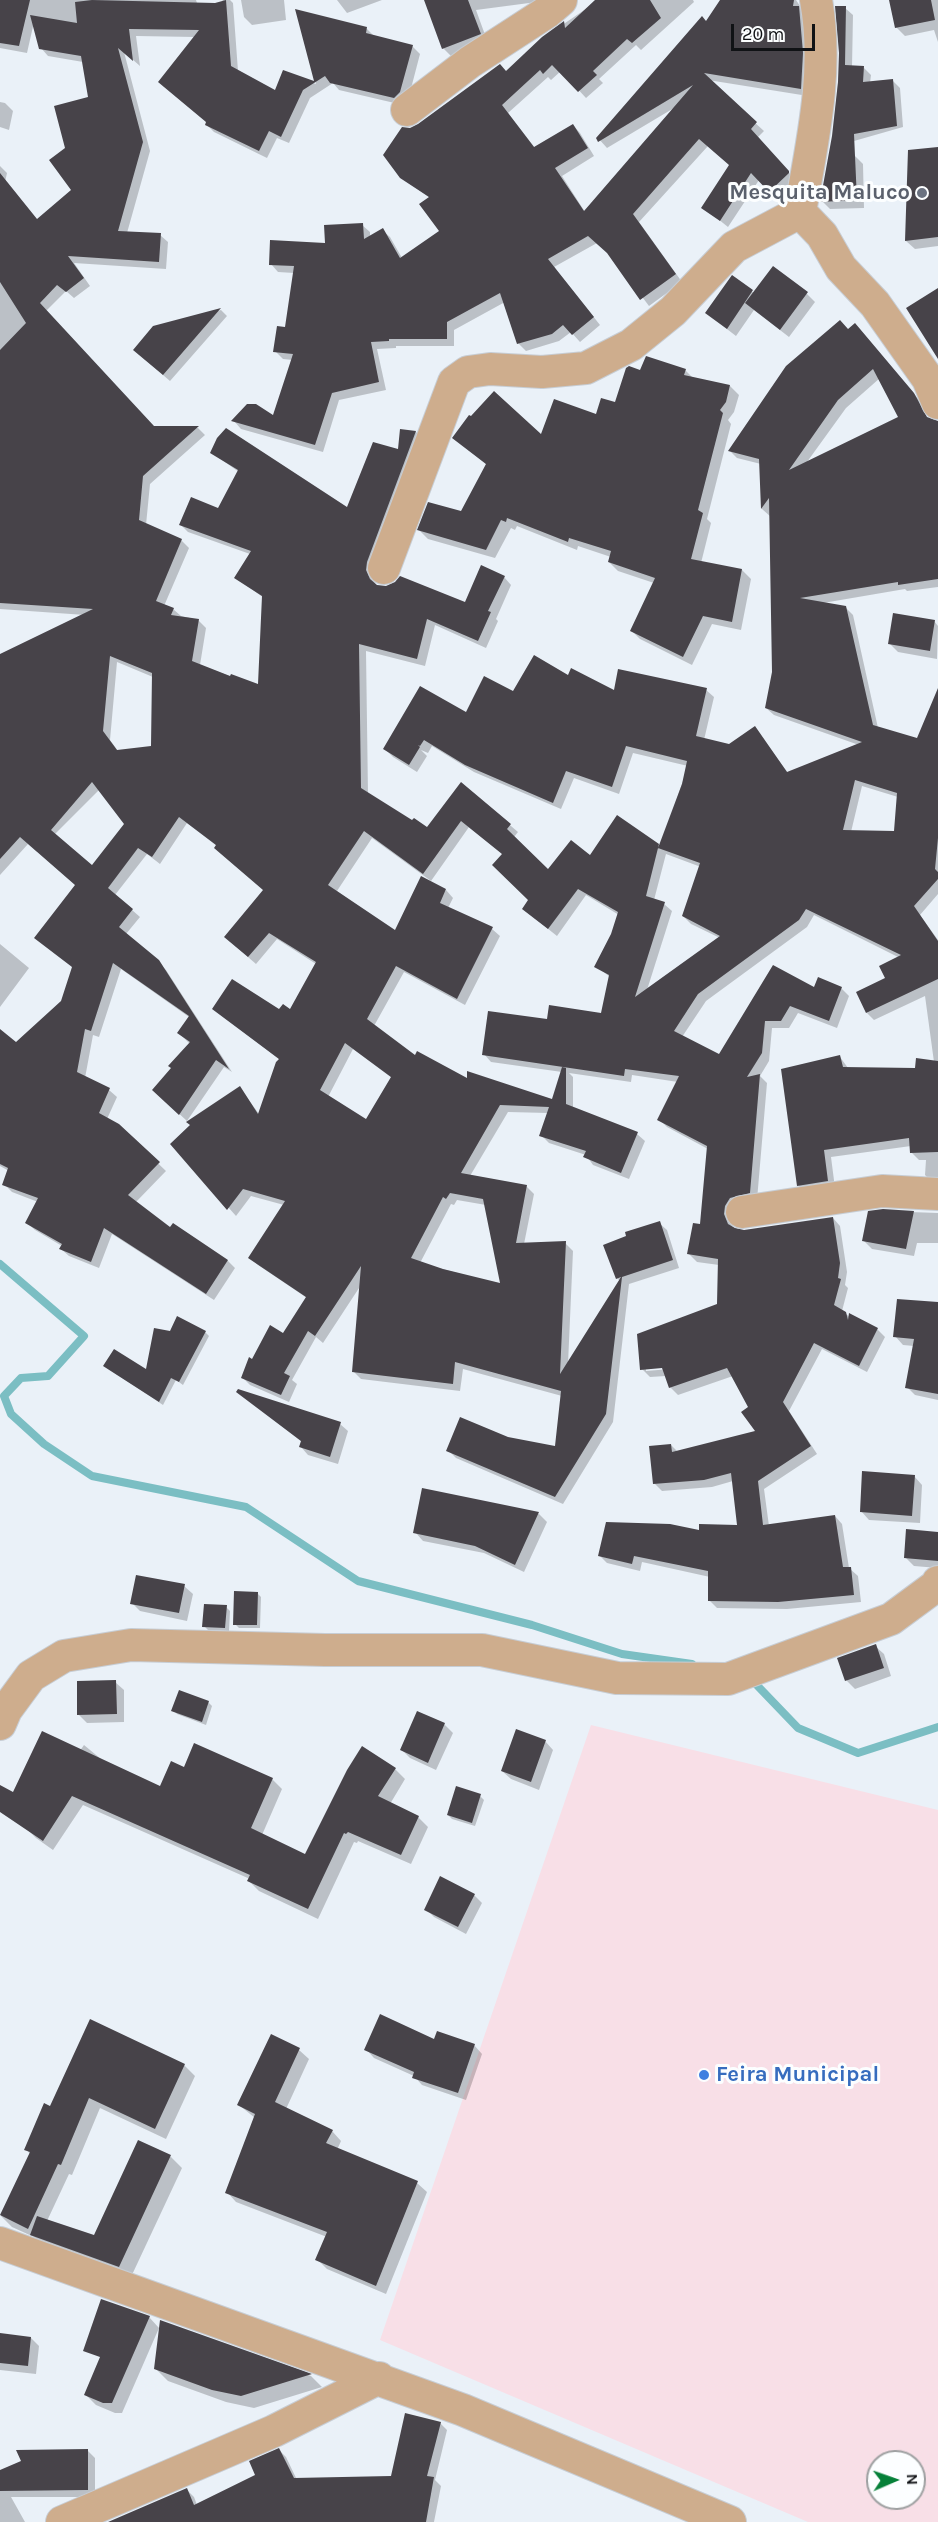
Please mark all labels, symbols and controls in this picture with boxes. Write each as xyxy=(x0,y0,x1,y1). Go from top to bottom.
scale bar xyxy=(734,12,818,50)
text: 20 m xyxy=(742,23,784,45)
place label: Mesquita Maluco xyxy=(729,180,910,206)
marker: Mesquita Maluco xyxy=(915,186,929,200)
place label: Feira Municipal xyxy=(716,2062,879,2088)
marker: Feira Municipal xyxy=(697,2068,711,2082)
north arrow xyxy=(866,2450,926,2510)
text: N xyxy=(903,2473,922,2485)

